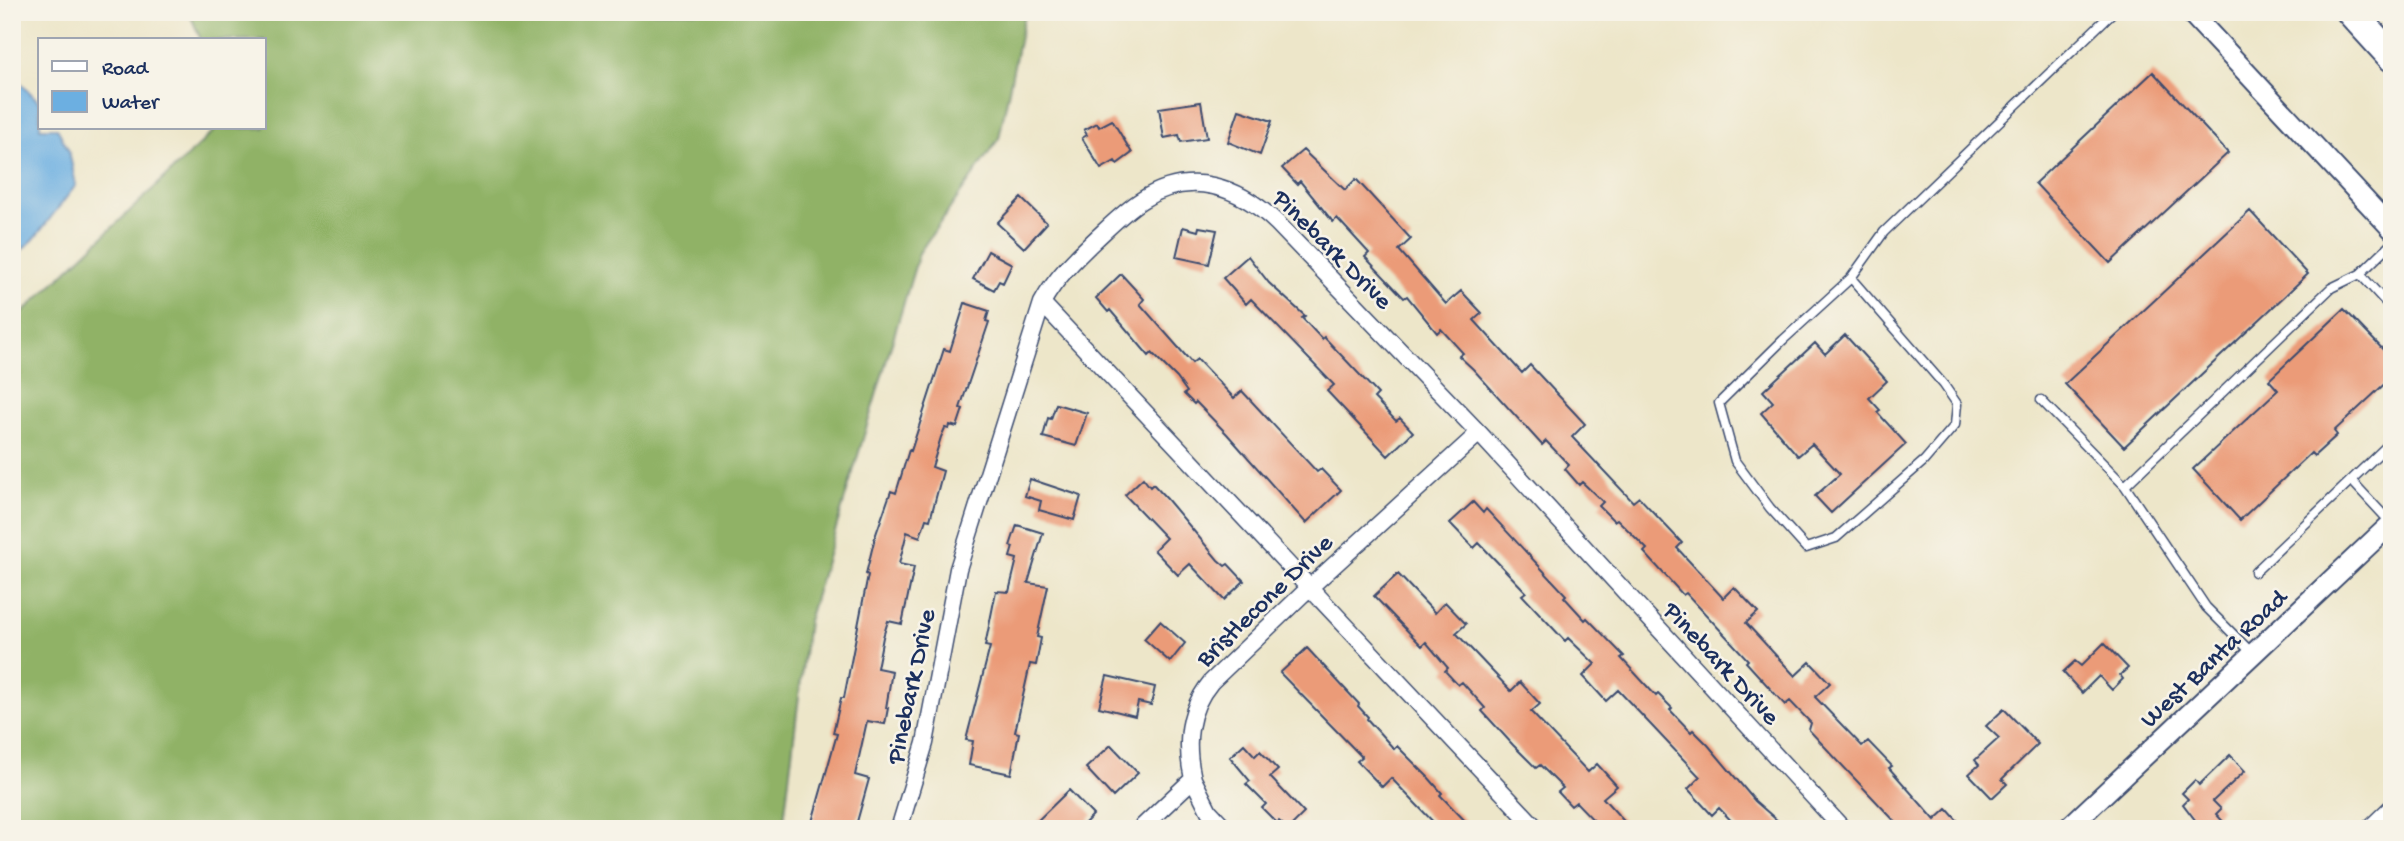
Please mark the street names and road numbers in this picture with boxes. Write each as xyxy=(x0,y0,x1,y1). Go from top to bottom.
street label: Pinebark Drive xyxy=(1263,184,1398,318)
street label: Bristlecone Drive xyxy=(1190,529,1341,676)
street label: West Banta Road xyxy=(2135,583,2296,736)
street label: Pinebark Drive xyxy=(1654,596,1785,734)
street label: Pinebark Drive xyxy=(882,606,945,768)

